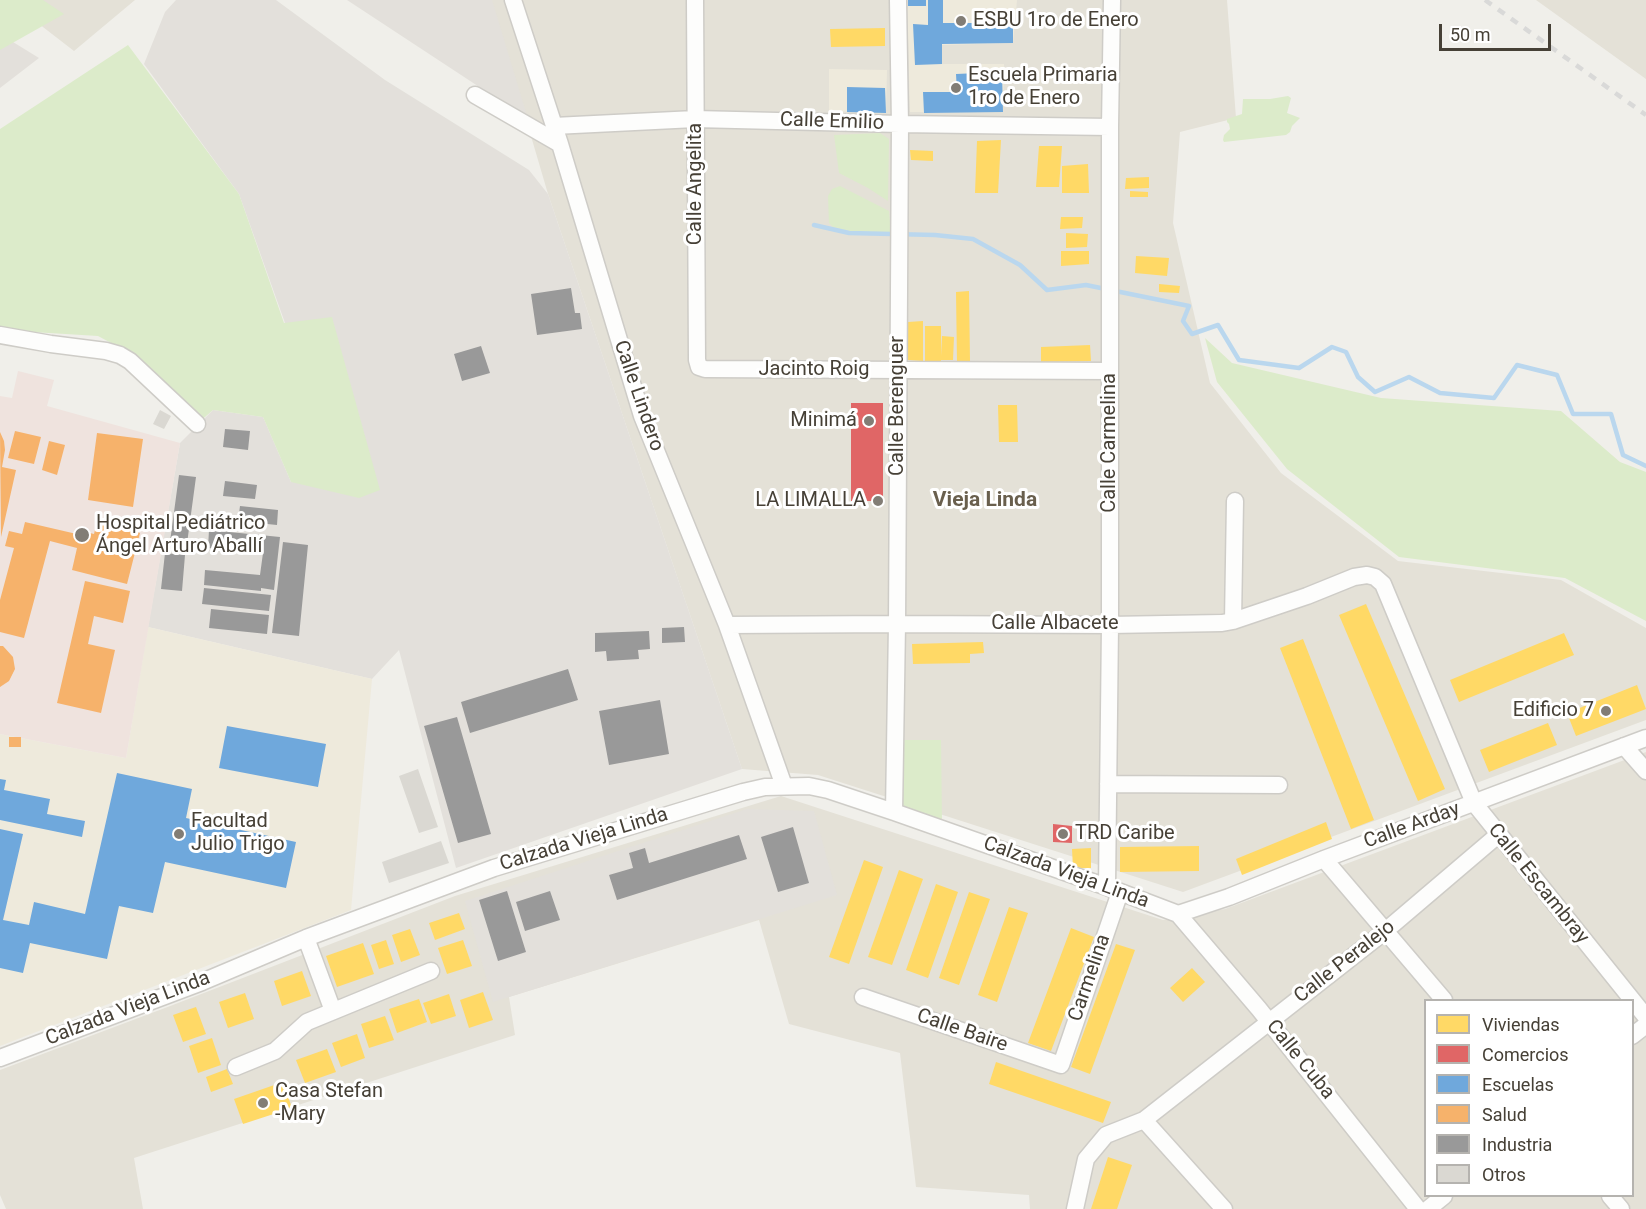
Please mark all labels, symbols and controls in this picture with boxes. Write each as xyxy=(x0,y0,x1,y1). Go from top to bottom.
place label: ESBU 1ro de Enero xyxy=(973,9,1139,33)
scale bar xyxy=(1442,12,1554,50)
marker: ESBU 1ro de Enero xyxy=(954,14,968,28)
text: 50 m xyxy=(1450,24,1490,45)
place label: Escuela Primaria 1ro de Enero xyxy=(968,64,1118,111)
marker: Escuela Primaria 1ro de Enero xyxy=(949,81,963,95)
street label: Calle Emilio xyxy=(780,108,884,136)
street label: Calle Angelita xyxy=(684,123,708,245)
street label: Calle Berenguer xyxy=(886,336,910,476)
street label: Calle Lindero xyxy=(608,337,668,455)
street label: Jacinto Roig xyxy=(759,358,869,382)
street label: Calle Carmelina xyxy=(1098,373,1122,513)
place label: Minimá xyxy=(790,409,857,433)
marker: Minimá xyxy=(862,414,876,428)
district label: Vieja Linda xyxy=(933,488,1037,514)
place label: LA LIMALLA xyxy=(755,489,866,513)
marker: LA LIMALLA xyxy=(871,494,885,508)
place label: Hospital Pediátrico Ángel Arturo Aballí xyxy=(96,512,266,559)
marker: Hospital Pediátrico Ángel Arturo Aballí xyxy=(73,526,91,544)
street label: Calle Albacete xyxy=(991,612,1119,636)
place label: Edificio 7 xyxy=(1513,699,1594,723)
marker: Edificio 7 xyxy=(1599,704,1613,718)
street label: Calle Arday xyxy=(1361,798,1463,854)
street label: Calzada Vieja Linda xyxy=(497,803,671,877)
place label: Facultad Julio Trigo xyxy=(191,810,285,857)
street label: Calle Escambray xyxy=(1482,819,1594,949)
place label: TRD Caribe xyxy=(1075,822,1175,846)
marker: Facultad Julio Trigo xyxy=(172,827,186,841)
marker: TRD Caribe xyxy=(1056,827,1070,841)
street label: Calzada Vieja Linda xyxy=(980,832,1152,914)
street label: Calle Peralejo xyxy=(1290,915,1400,1009)
street label: Carmelina xyxy=(1064,931,1116,1025)
street label: Calzada Vieja Linda xyxy=(42,967,214,1051)
legend xyxy=(1424,999,1634,1197)
street label: Calle Baire xyxy=(913,1004,1011,1058)
text: Viviendas xyxy=(1482,1014,1560,1035)
street label: Calle Cuba xyxy=(1261,1015,1339,1105)
text: Comercios xyxy=(1482,1044,1569,1065)
text: Escuelas xyxy=(1482,1074,1554,1095)
place label: Casa Stefan -Mary xyxy=(275,1080,383,1127)
marker: Casa Stefan -Mary xyxy=(256,1096,270,1110)
text: Salud xyxy=(1482,1104,1527,1125)
text: Industria xyxy=(1482,1134,1552,1155)
text: Otros xyxy=(1482,1164,1526,1185)

